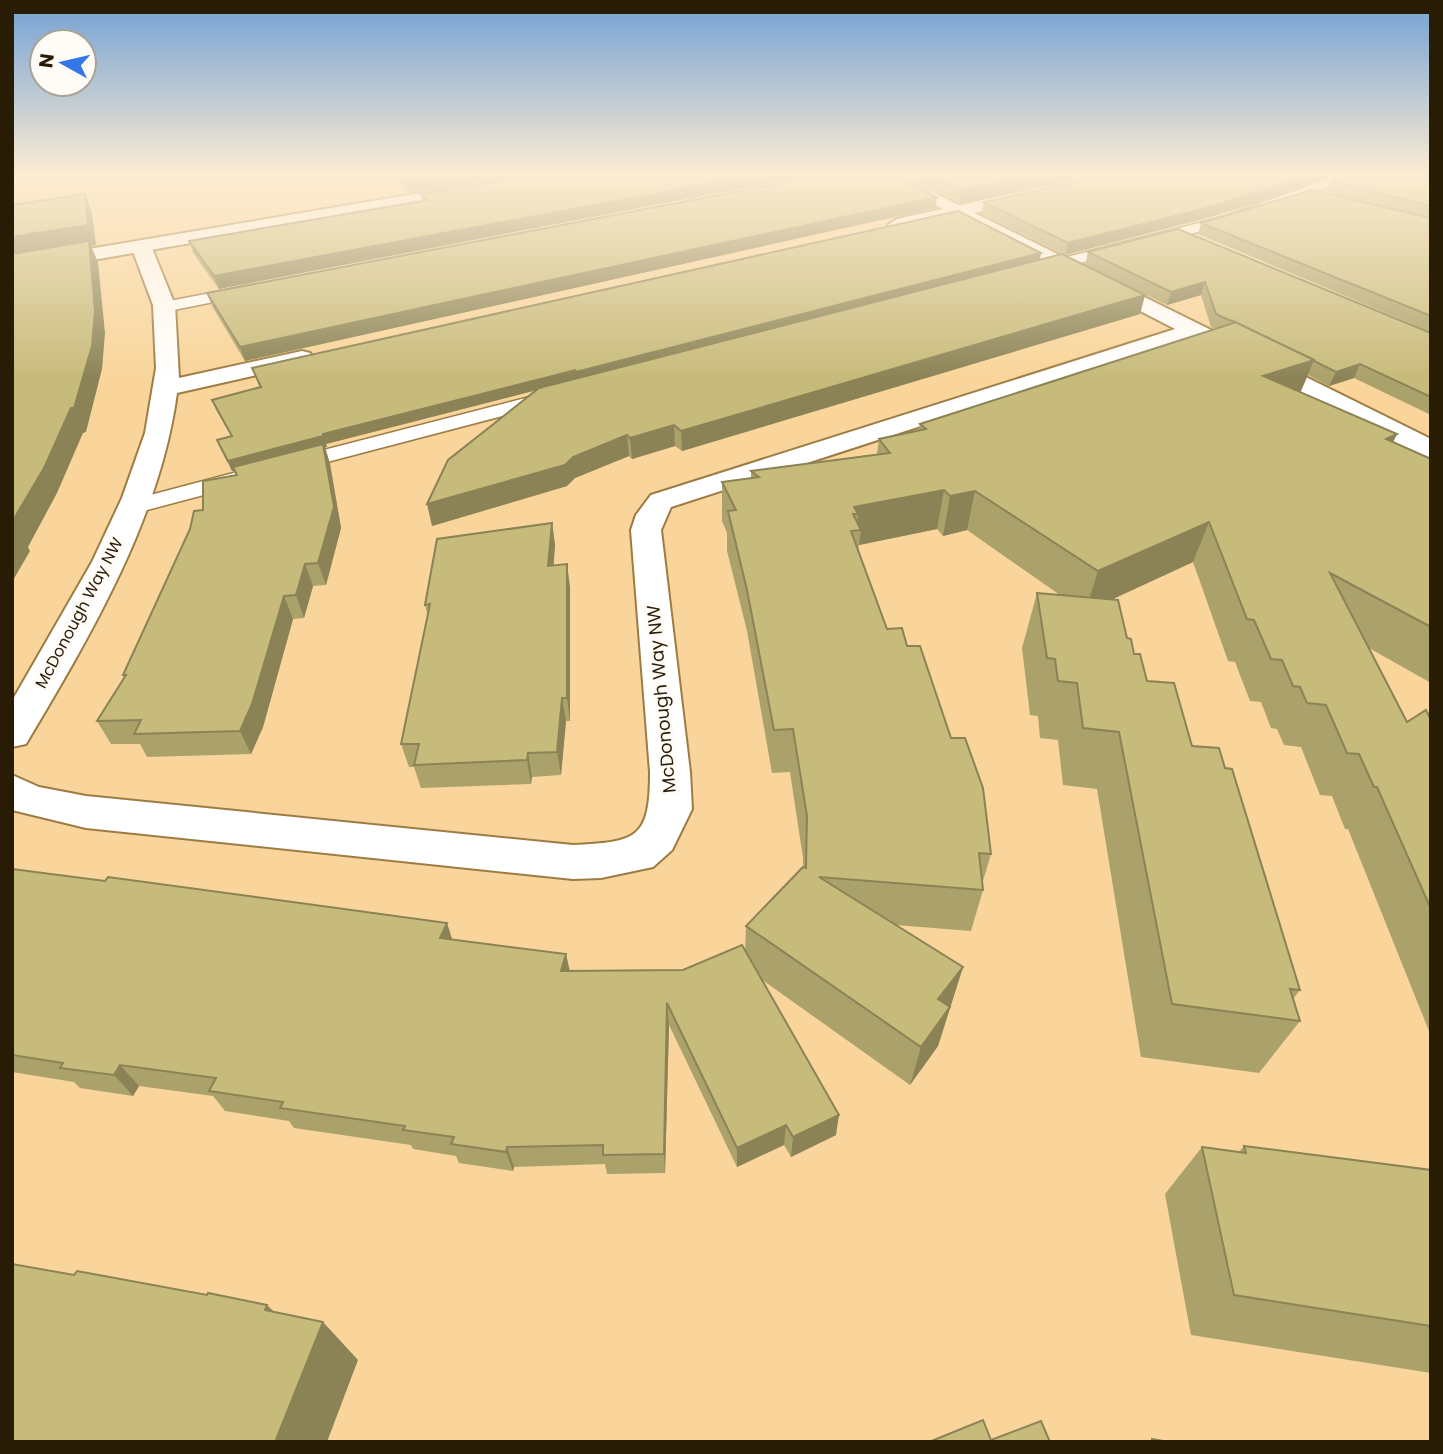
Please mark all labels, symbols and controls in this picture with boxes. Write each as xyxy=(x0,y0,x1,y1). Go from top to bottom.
north arrow xyxy=(28,28,98,98)
text: N xyxy=(32,52,61,70)
street label: McDonough Way NW xyxy=(29,533,129,692)
street label: McDonough Way NW xyxy=(640,604,682,794)

